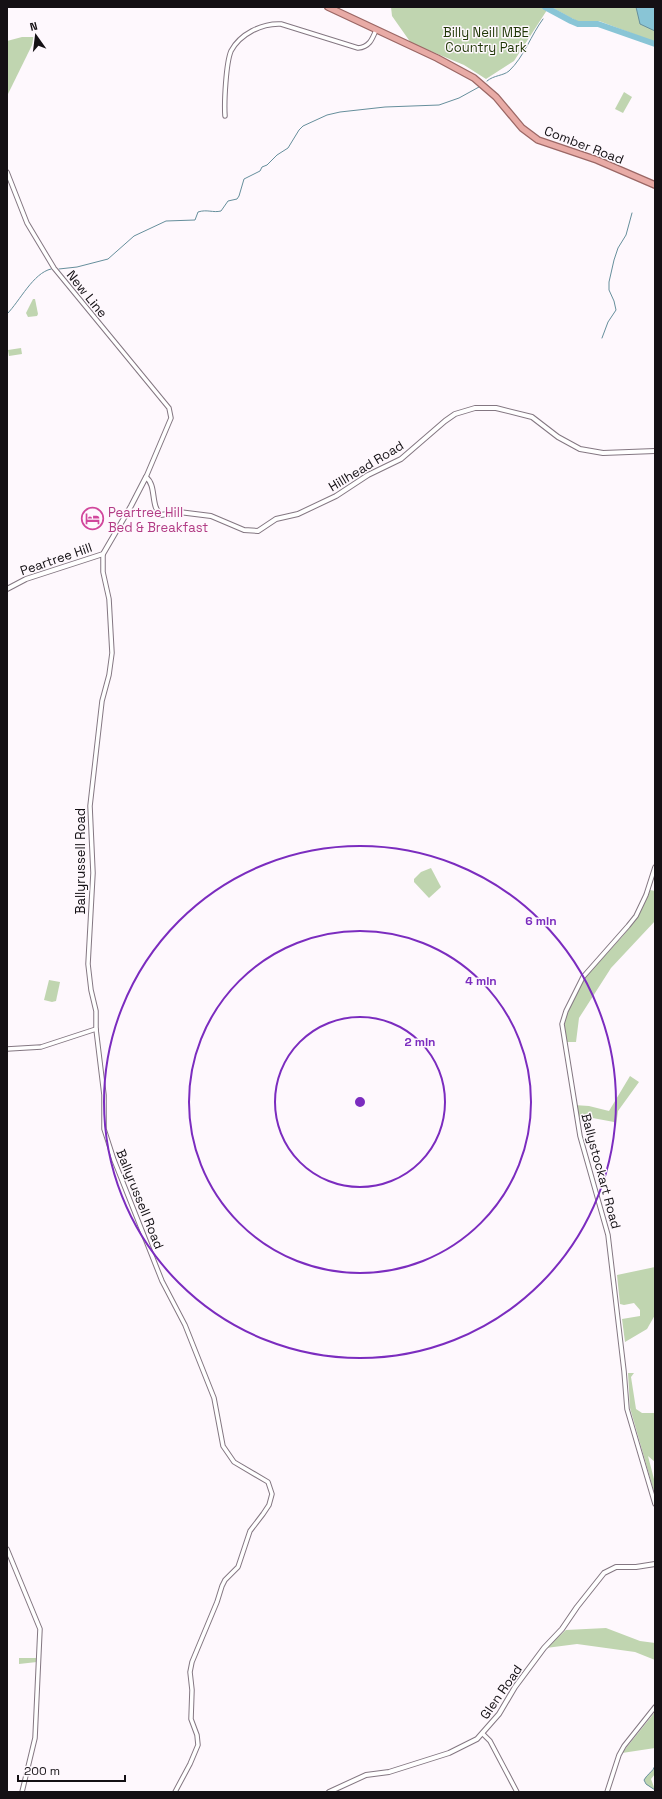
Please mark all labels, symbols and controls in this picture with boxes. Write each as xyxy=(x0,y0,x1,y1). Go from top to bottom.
north arrow xyxy=(16,16,56,56)
text: N xyxy=(28,19,39,34)
park label: Billy Neill MBE Country Park xyxy=(443,24,529,56)
street label: Comber Road xyxy=(542,122,626,168)
street label: New Line xyxy=(63,267,111,321)
street label: Hillhead Road xyxy=(325,437,407,495)
place label: Peartree Hill Bed & Breakfast xyxy=(108,504,208,536)
hotel icon: Peartree Hill Bed & Breakfast xyxy=(80,506,106,532)
street label: Peartree Hill xyxy=(18,539,94,579)
street label: Ballyrussell Road xyxy=(72,808,89,914)
text: 6 min xyxy=(525,913,557,929)
text: 4 min xyxy=(465,973,497,989)
text: 2 min xyxy=(404,1034,436,1050)
centre of rings xyxy=(353,1095,367,1109)
street label: Ballystockart Road xyxy=(577,1111,625,1231)
street label: Ballyrussell Road xyxy=(112,1147,168,1251)
street label: Glen Road xyxy=(476,1661,526,1723)
scale bar xyxy=(18,1757,125,1783)
text: 200 m xyxy=(24,1763,60,1779)

